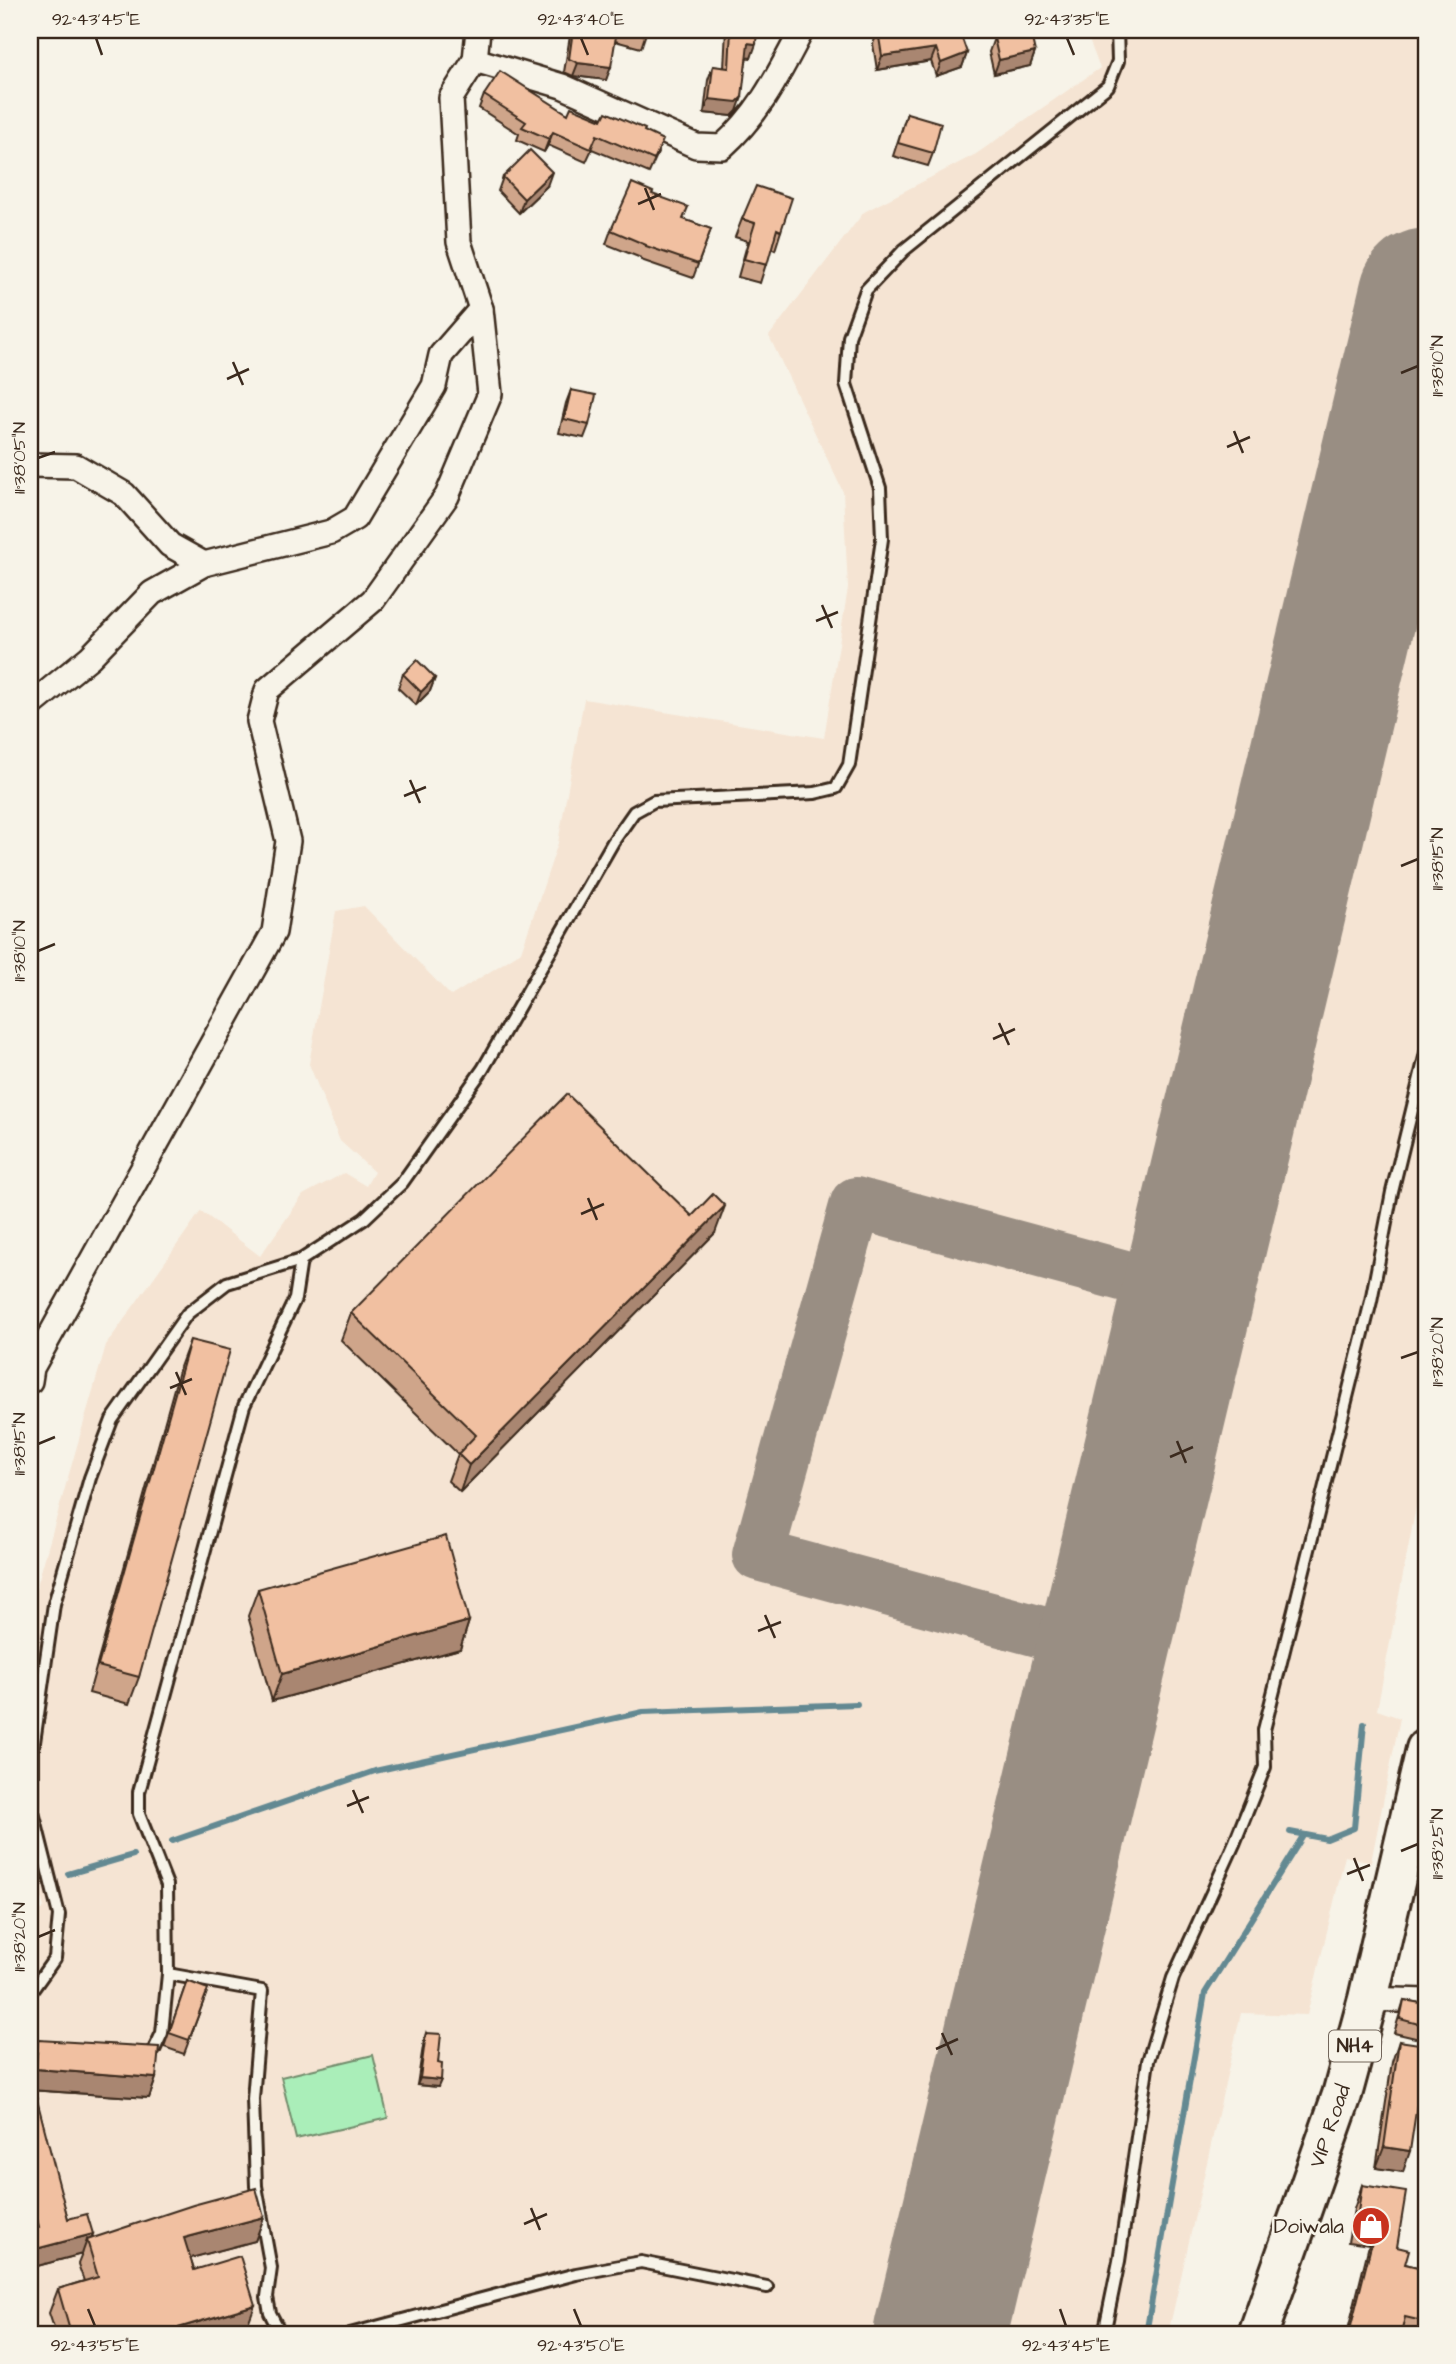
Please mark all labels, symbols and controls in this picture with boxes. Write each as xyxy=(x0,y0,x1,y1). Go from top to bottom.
text: 92°43'45"E xyxy=(52,7,141,32)
text: 92°43'40"E xyxy=(537,7,625,32)
text: 92°43'35"E xyxy=(1024,7,1110,32)
text: 11°38'10"N xyxy=(1425,335,1450,397)
text: 11°38'05"N xyxy=(7,422,32,494)
text: 11°38'15"N xyxy=(1425,828,1450,890)
text: 11°38'10"N xyxy=(7,920,32,982)
text: 11°38'20"N xyxy=(1425,1317,1450,1387)
text: 11°38'15"N xyxy=(7,1413,32,1475)
text: 11°38'25"N xyxy=(1425,1809,1450,1879)
text: 11°38'20"N xyxy=(7,1902,32,1972)
road number: NH4 xyxy=(1329,2030,1381,2062)
street label: VIP Road xyxy=(1302,2080,1358,2172)
shop icon: Doiwala xyxy=(1350,2205,1392,2247)
place label: Doiwala xyxy=(1274,2212,1344,2241)
text: 92°43'55"E xyxy=(50,2333,140,2358)
text: 92°43'50"E xyxy=(537,2333,625,2358)
text: 92°43'45"E xyxy=(1022,2333,1111,2358)

